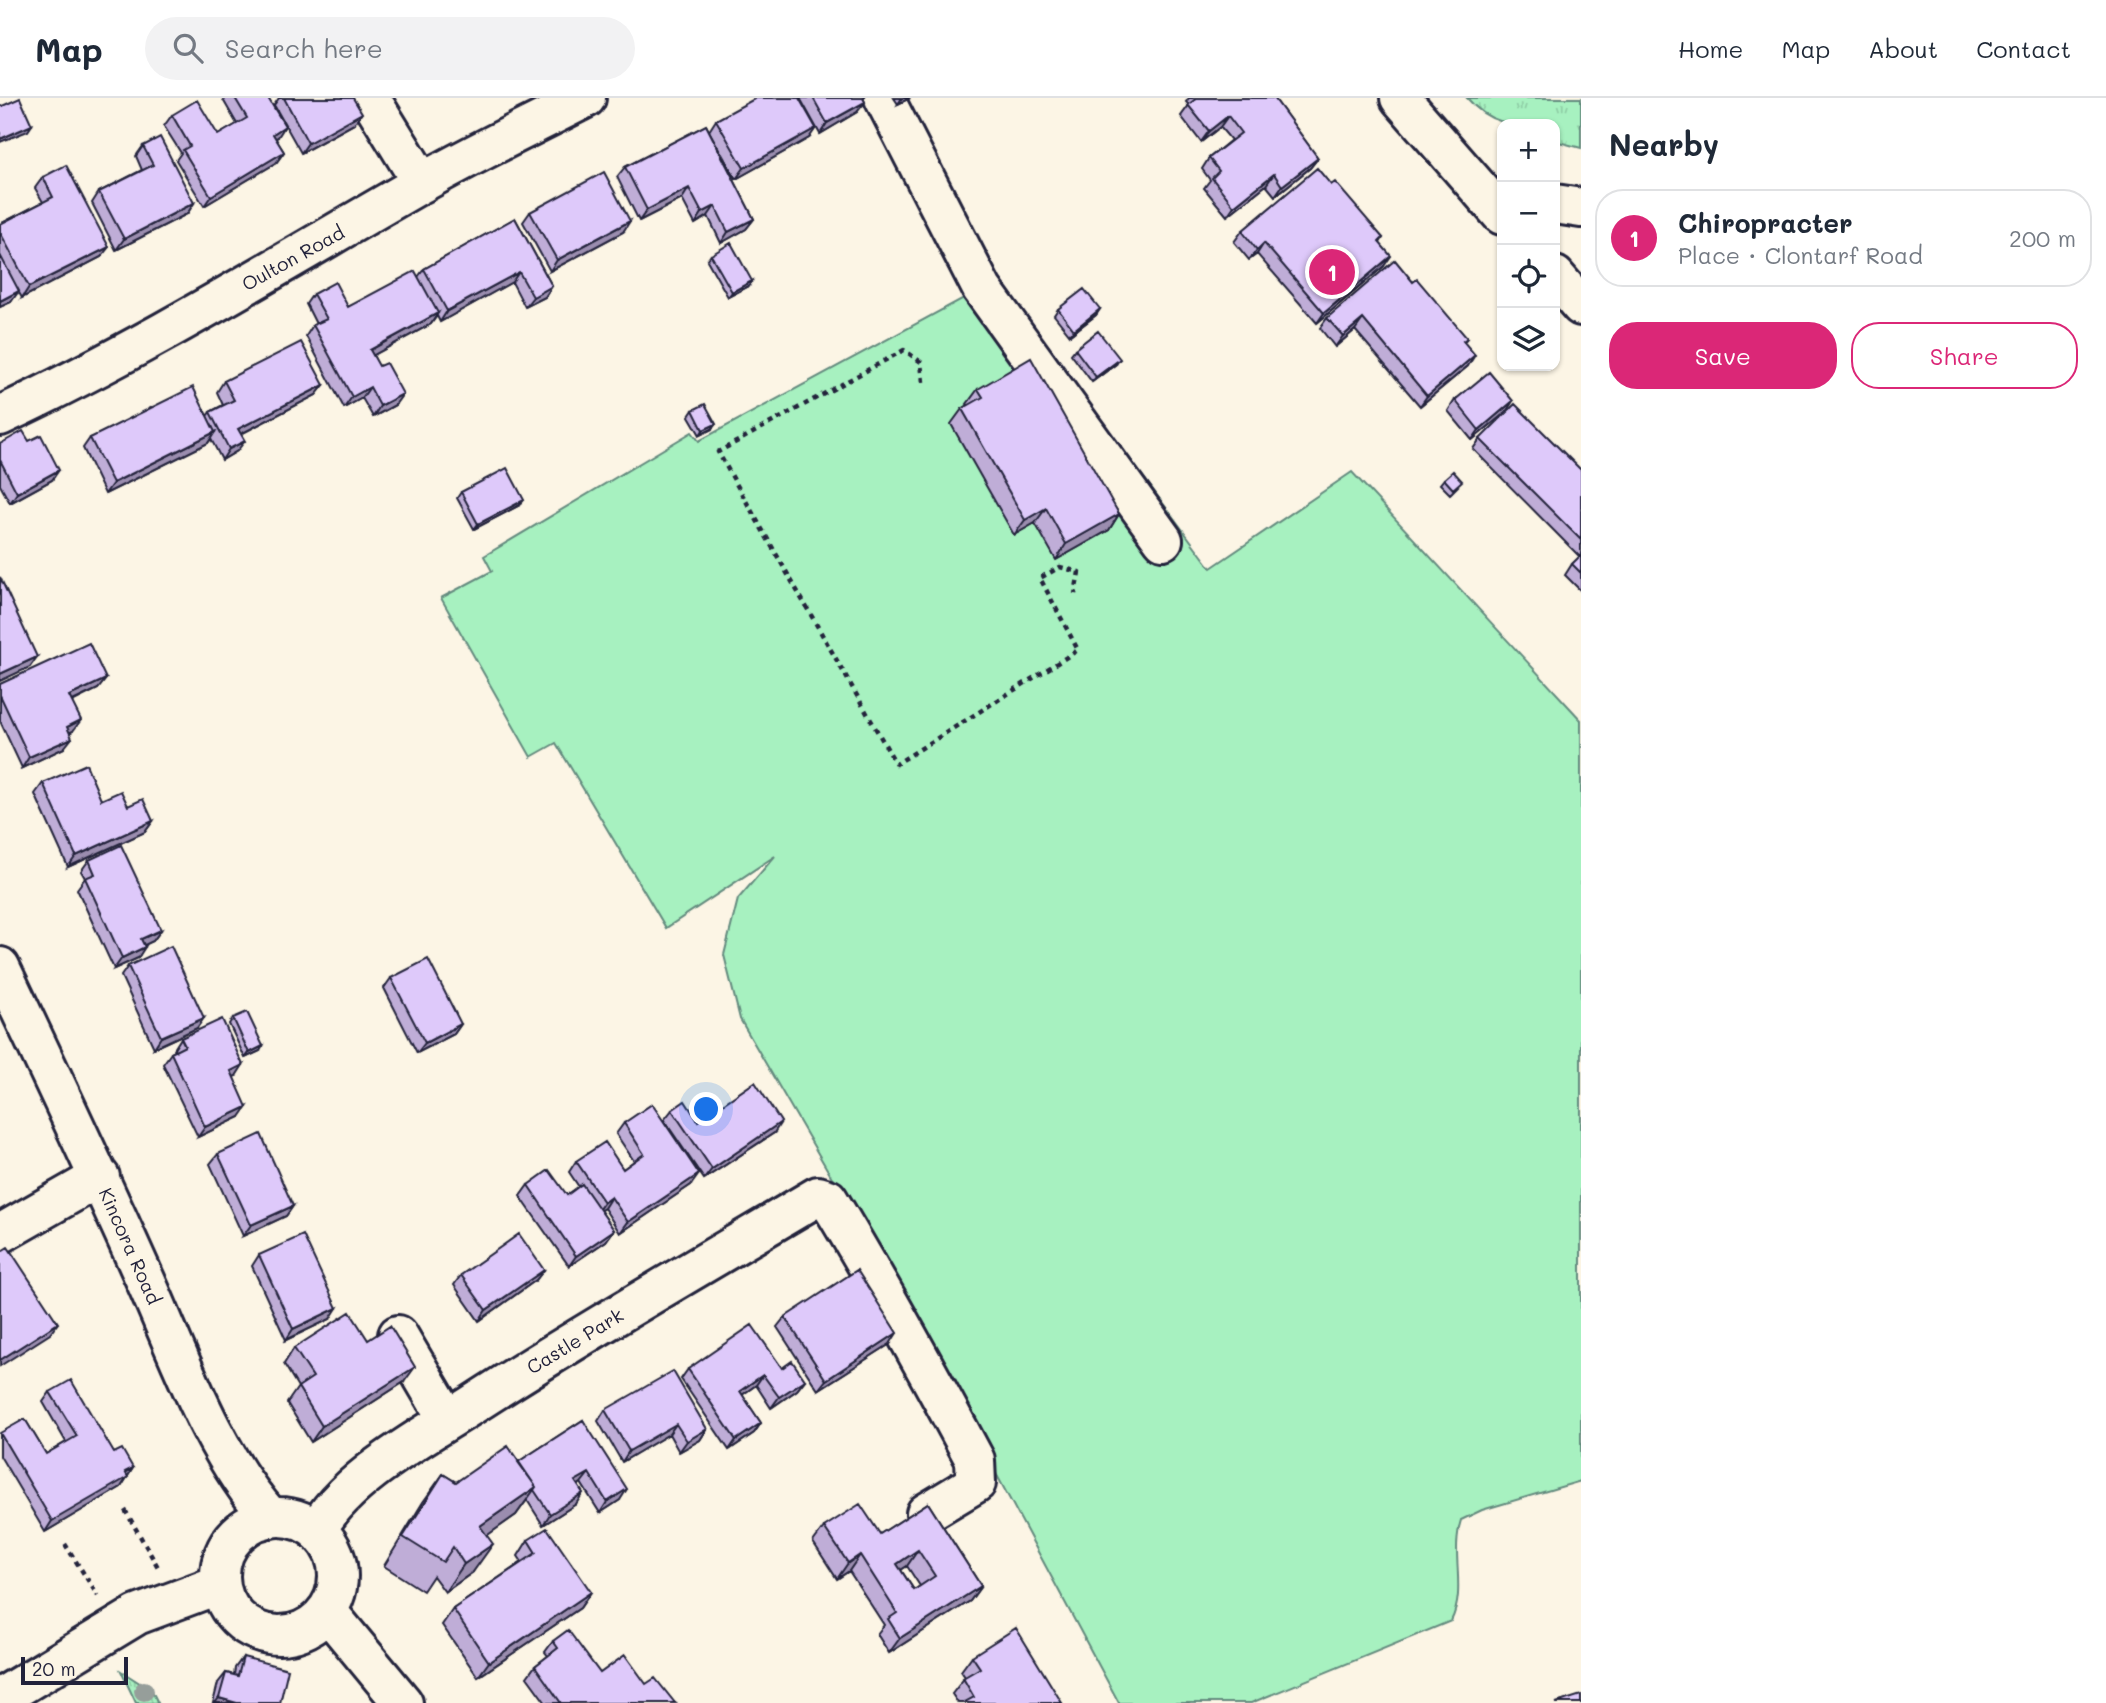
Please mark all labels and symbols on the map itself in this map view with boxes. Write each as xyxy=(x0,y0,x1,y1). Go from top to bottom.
street label: Oulton Road xyxy=(237,219,349,296)
pin: 1 xyxy=(1309,246,1355,298)
your location xyxy=(689,1092,723,1126)
street label: Kincora Road xyxy=(94,1184,167,1308)
street label: Castle Park xyxy=(522,1302,628,1379)
scale bar xyxy=(21,1654,128,1686)

